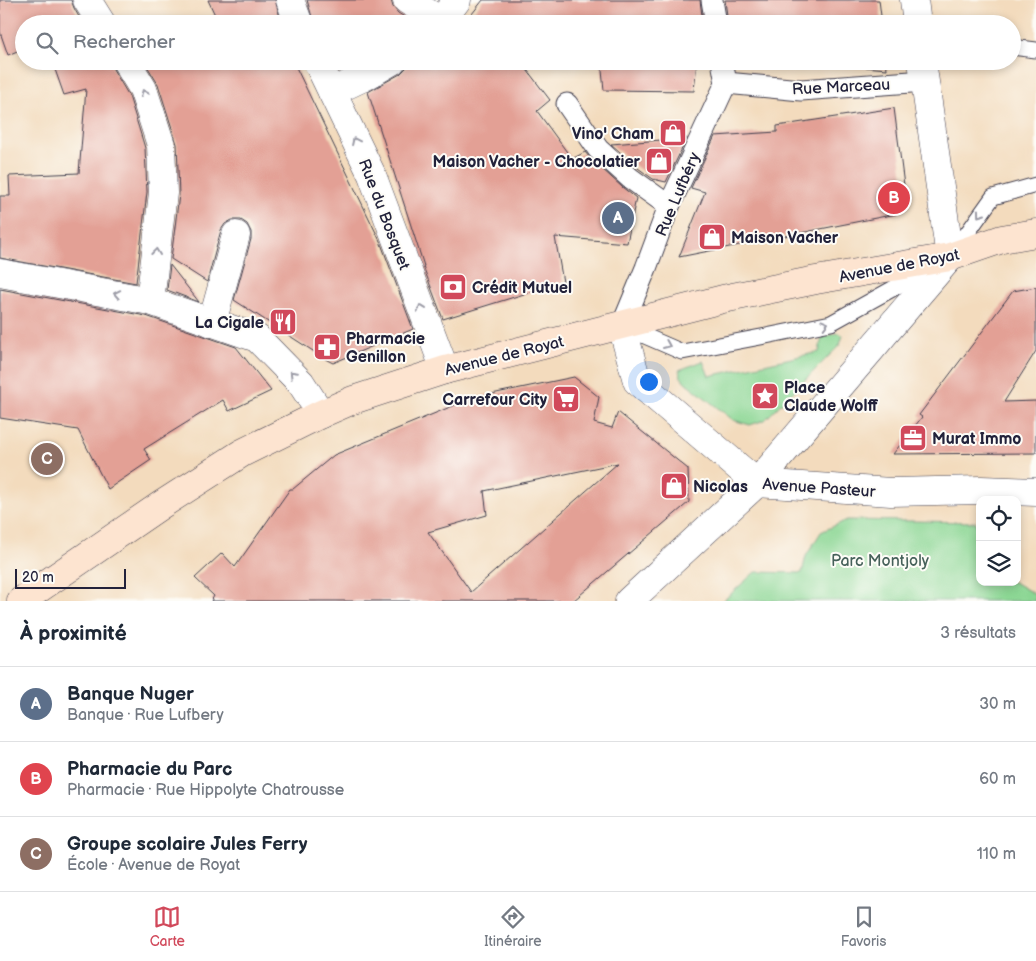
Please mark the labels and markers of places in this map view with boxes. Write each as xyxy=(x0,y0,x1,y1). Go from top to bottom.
shop icon: Vino' Cham xyxy=(658,118,688,148)
place label: Vino' Cham xyxy=(572,125,654,144)
shop icon: Maison Vacher - Chocolatier xyxy=(644,146,674,176)
place label: Maison Vacher - Chocolatier xyxy=(432,153,641,172)
pin: B xyxy=(878,179,910,217)
pin: A xyxy=(602,199,634,237)
shop icon: Maison Vacher xyxy=(697,222,727,252)
place label: Maison Vacher xyxy=(731,229,839,248)
bank icon: Crédit Mutuel xyxy=(438,272,468,302)
place label: Crédit Mutuel xyxy=(472,279,572,298)
restaurant icon: La Cigale xyxy=(268,307,298,337)
place label: La Cigale xyxy=(195,314,264,333)
place label: Pharmacie Genillon xyxy=(346,330,425,367)
pharmacy icon: Pharmacie Genillon xyxy=(312,332,342,362)
place label: Place Claude Wolff xyxy=(784,379,879,416)
place icon: Place Claude Wolff xyxy=(750,381,780,411)
supermarket icon: Carrefour City xyxy=(551,384,581,414)
place label: Carrefour City xyxy=(443,391,548,410)
office icon: Murat Immo xyxy=(898,423,928,453)
place label: Murat Immo xyxy=(932,430,1022,449)
pin: C xyxy=(31,440,63,478)
shop icon: Nicolas xyxy=(659,471,689,501)
place label: Nicolas xyxy=(693,478,748,497)

